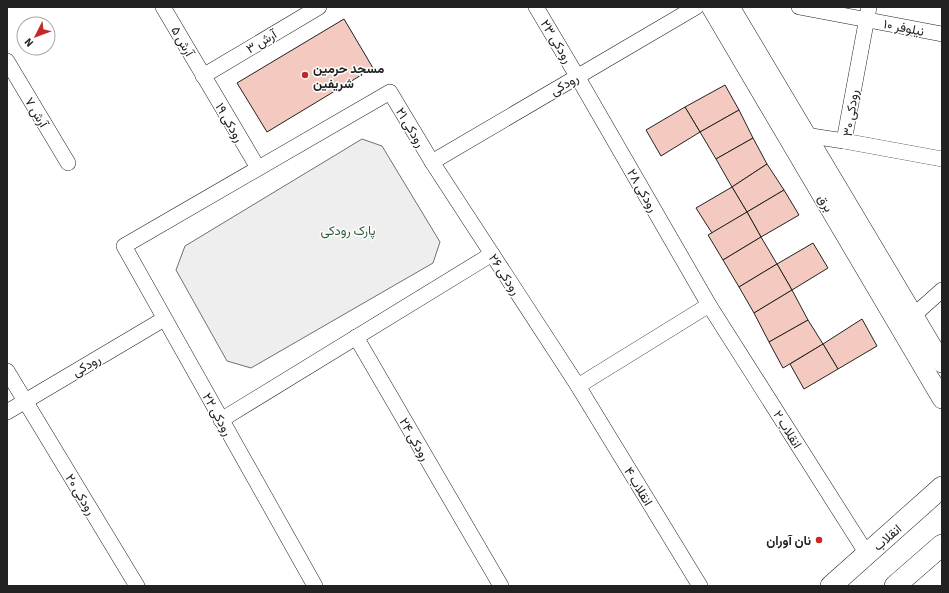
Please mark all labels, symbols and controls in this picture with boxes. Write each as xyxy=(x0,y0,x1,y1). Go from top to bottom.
street label: نیلوفر ۱۰ xyxy=(882,15,926,41)
north arrow xyxy=(16,16,56,56)
street label: رودکی ۲۳ xyxy=(536,16,576,67)
street label: آرش ۵ xyxy=(166,23,198,61)
street label: آرش ۳ xyxy=(243,25,281,58)
text: N xyxy=(21,35,37,50)
place label: مسجد حرمین شریفین xyxy=(313,60,384,93)
street label: رودکی xyxy=(547,69,582,100)
marker: مسجد حرمین شریفین xyxy=(300,70,310,80)
street label: رودکی ۳۰ xyxy=(839,89,863,138)
street label: آرش ۷ xyxy=(20,94,53,132)
street label: رودکی ۱۹ xyxy=(211,99,248,146)
street label: رودکی ۲۱ xyxy=(391,104,429,151)
street label: رودکی ۲۸ xyxy=(622,165,662,216)
street label: برق xyxy=(813,191,837,216)
park label: پارک رودکی xyxy=(321,222,376,240)
street label: رودکی ۲۶ xyxy=(484,250,524,299)
street label: رودکی xyxy=(69,350,104,381)
street label: رودکی ۲۲ xyxy=(198,390,236,439)
street label: انقلاب ۲ xyxy=(768,407,806,452)
street label: رودکی ۲۴ xyxy=(395,415,434,464)
street label: انقلاب ۴ xyxy=(619,464,657,509)
street label: رودکی ۲۰ xyxy=(61,470,100,519)
street label: انقلاب xyxy=(870,520,906,555)
place label: نان آوران xyxy=(766,532,811,550)
marker: نان آوران xyxy=(814,535,824,545)

